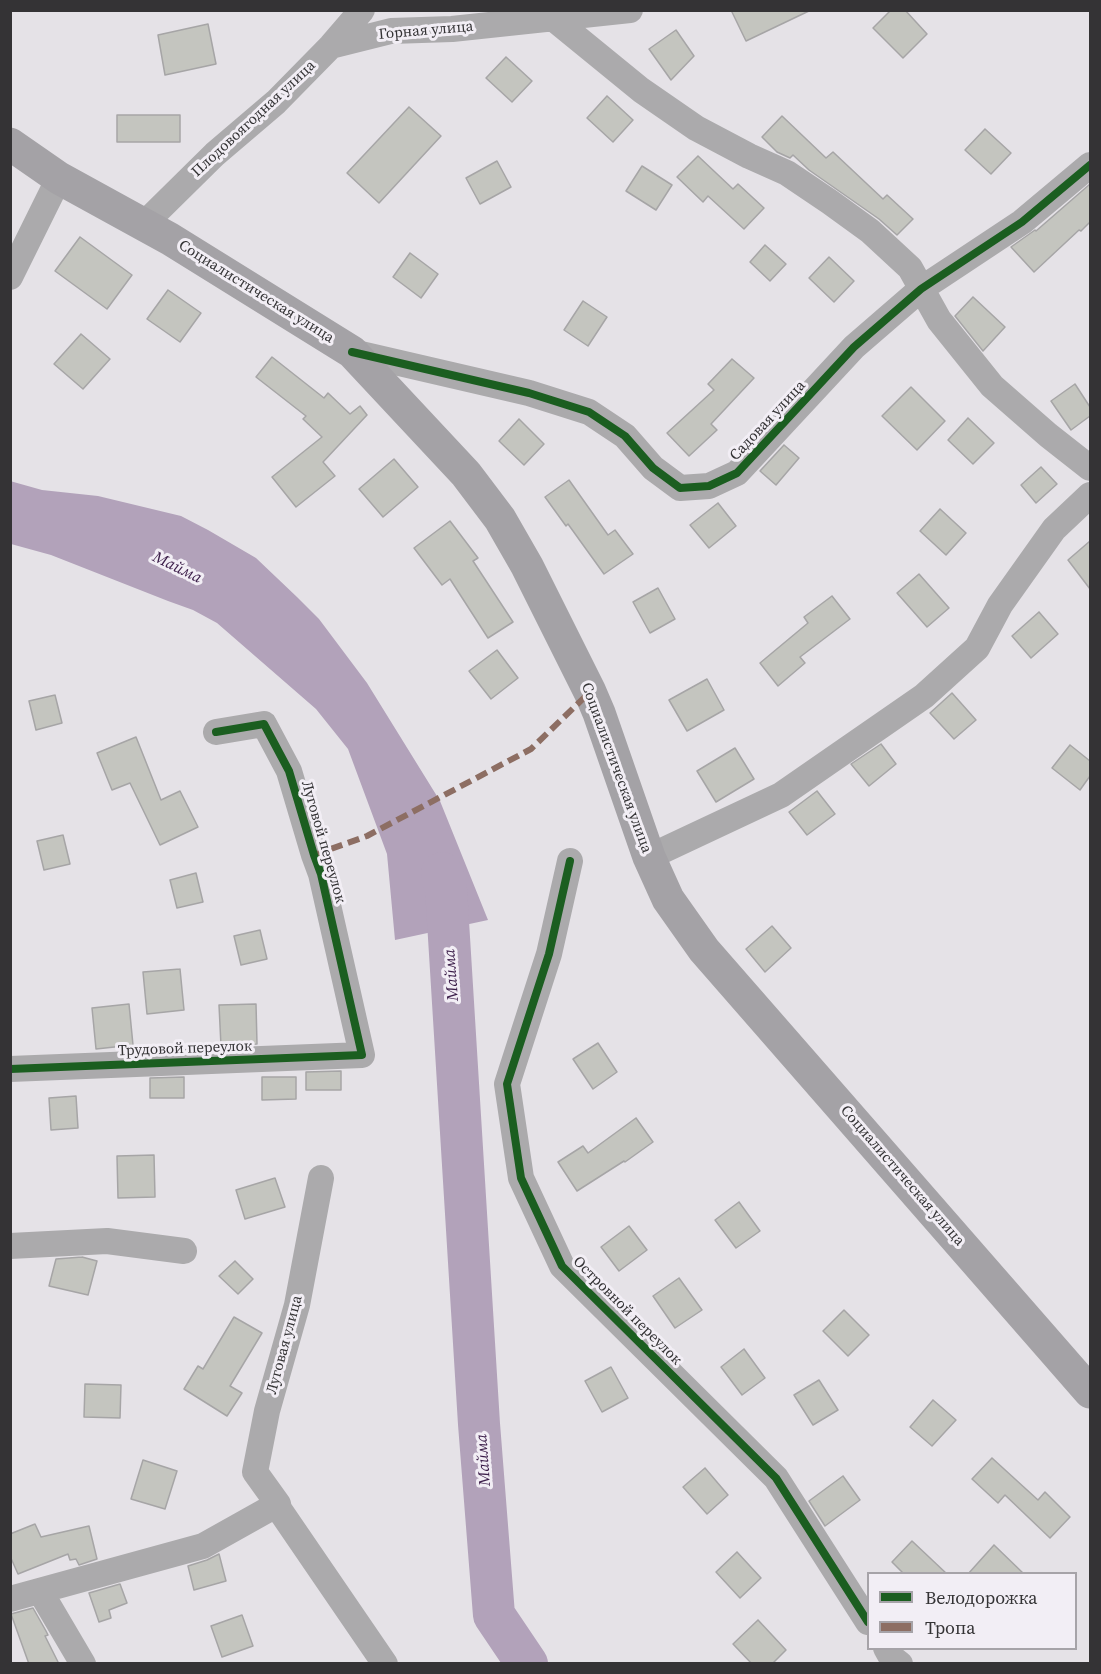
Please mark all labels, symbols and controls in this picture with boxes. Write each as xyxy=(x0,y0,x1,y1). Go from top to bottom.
street label: Горная улица xyxy=(378,18,474,44)
street label: Плодовоягодная улица xyxy=(188,57,320,181)
street label: Социалистическая улица xyxy=(175,237,337,347)
street label: Садовая улица xyxy=(726,377,810,465)
water label: Майма xyxy=(149,548,205,588)
street label: Социалистическая улица xyxy=(577,680,655,856)
street label: Луговой переулок xyxy=(297,779,349,905)
water label: Майма xyxy=(441,948,463,1002)
street label: Трудовой переулок xyxy=(118,1038,252,1060)
street label: Социалистическая улица xyxy=(836,1102,968,1250)
street label: Островной переулок xyxy=(569,1253,685,1369)
street label: Луговая улица xyxy=(263,1294,307,1396)
water label: Майма xyxy=(473,1433,495,1487)
legend xyxy=(867,1572,1077,1650)
text: Велодорожка xyxy=(925,1585,1037,1610)
text: Тропа xyxy=(925,1615,975,1640)

